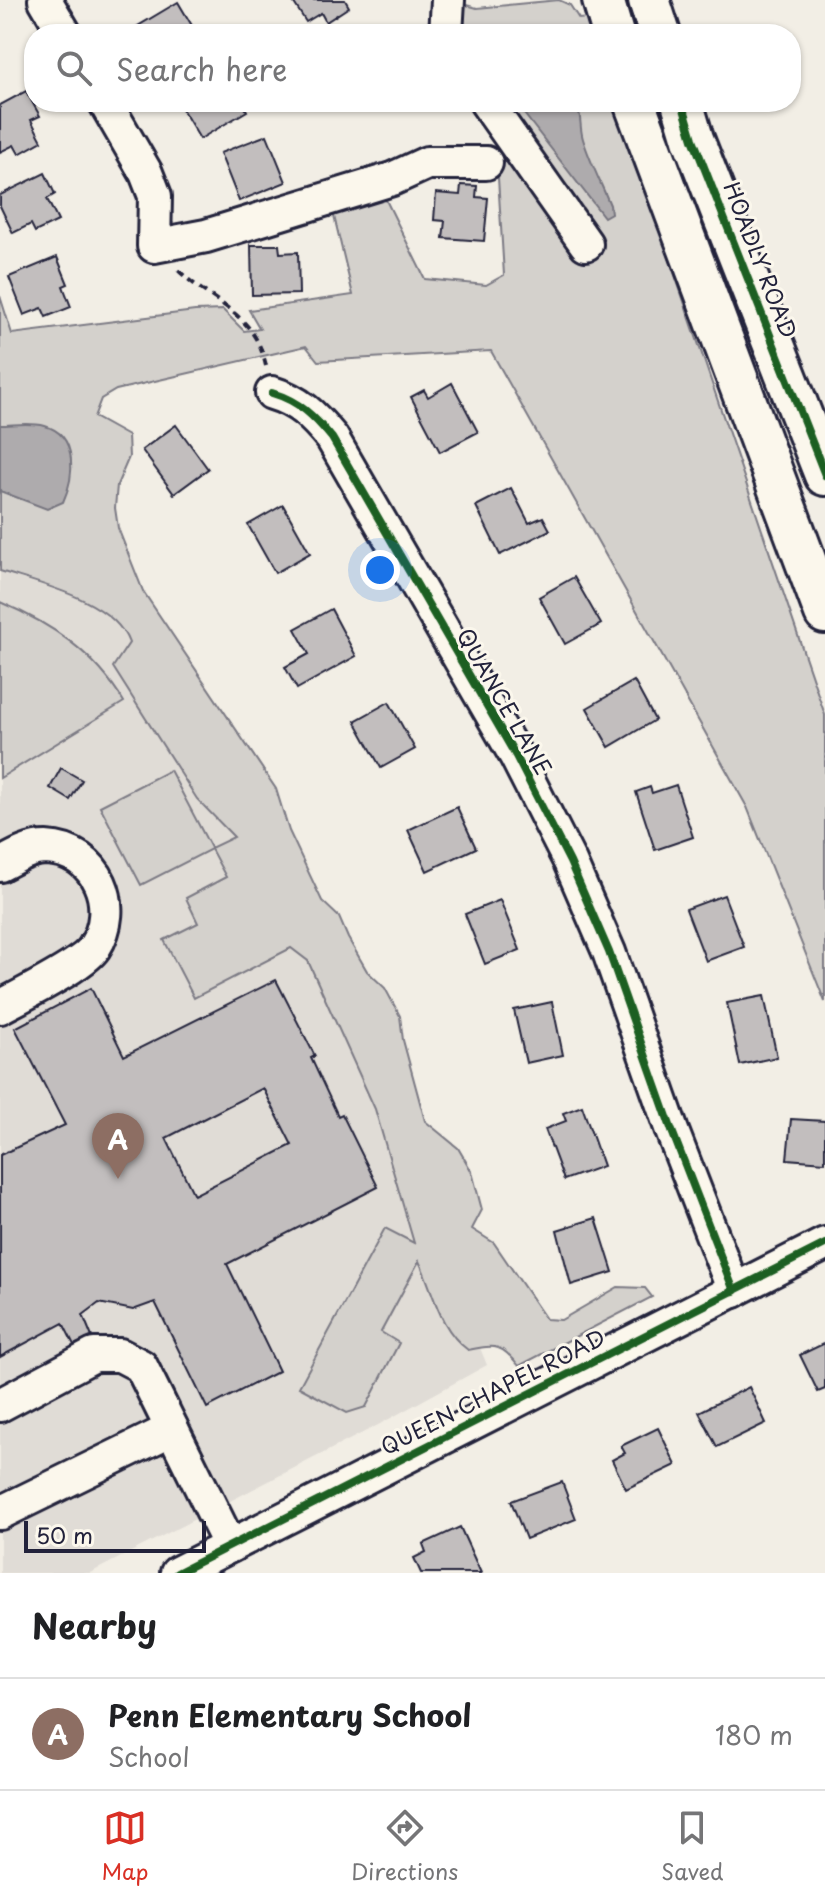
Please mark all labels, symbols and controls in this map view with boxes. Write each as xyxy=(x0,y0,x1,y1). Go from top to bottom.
search box xyxy=(24,24,801,112)
icon: search xyxy=(52,46,96,90)
text: Search here xyxy=(116,46,288,91)
street label: HOADLY ROAD xyxy=(716,176,806,342)
your location xyxy=(360,550,400,590)
street label: QUANCE LANE xyxy=(450,622,561,781)
pin: A xyxy=(92,1113,144,1179)
street label: QUEEN CHAPEL ROAD xyxy=(374,1320,610,1462)
scale bar xyxy=(24,1517,206,1553)
text: 50 m xyxy=(36,1518,93,1551)
text: Nearby xyxy=(32,1599,157,1651)
text: Penn Elementary School xyxy=(108,1692,472,1737)
text: A xyxy=(48,1715,68,1754)
text: 180 m xyxy=(715,1715,793,1754)
text: School xyxy=(108,1737,190,1776)
tab: Map xyxy=(101,1806,148,1887)
tab: Directions xyxy=(351,1806,458,1887)
tab: Saved xyxy=(661,1806,724,1887)

